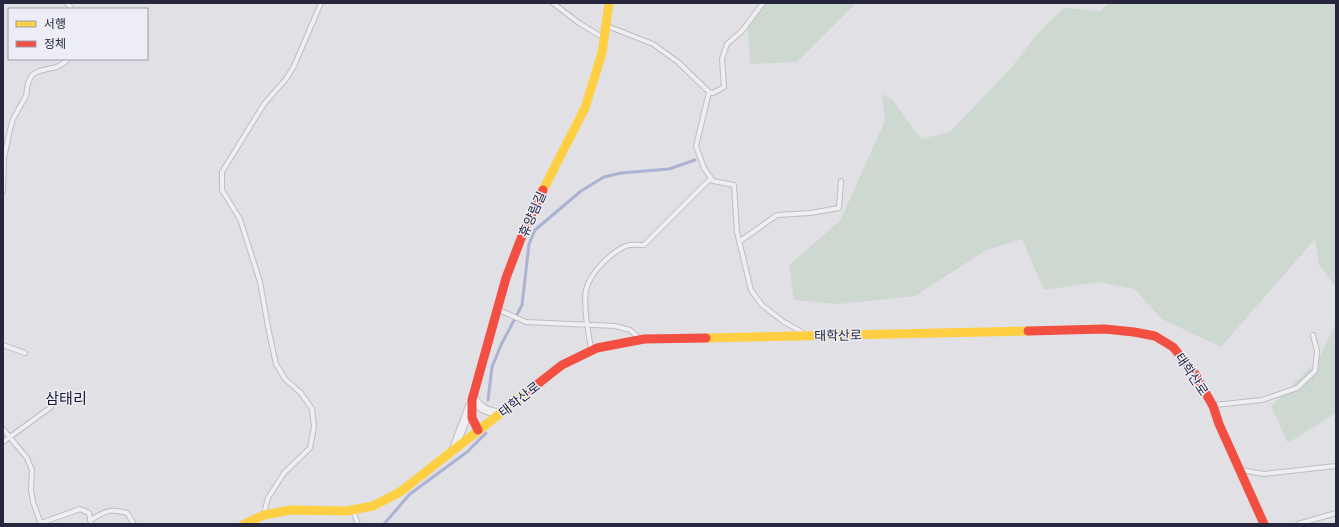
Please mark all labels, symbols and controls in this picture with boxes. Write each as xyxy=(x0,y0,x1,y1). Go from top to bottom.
legend xyxy=(8,8,148,60)
text: 서행 xyxy=(44,15,66,32)
text: 정체 xyxy=(44,35,66,52)
street label: 휴양림길 xyxy=(514,188,550,240)
street label: 태학산로 xyxy=(814,326,862,344)
street label: 태학산로 xyxy=(1171,349,1213,399)
street label: 태학산로 xyxy=(495,377,543,421)
district label: 삼태리 xyxy=(45,388,87,408)

